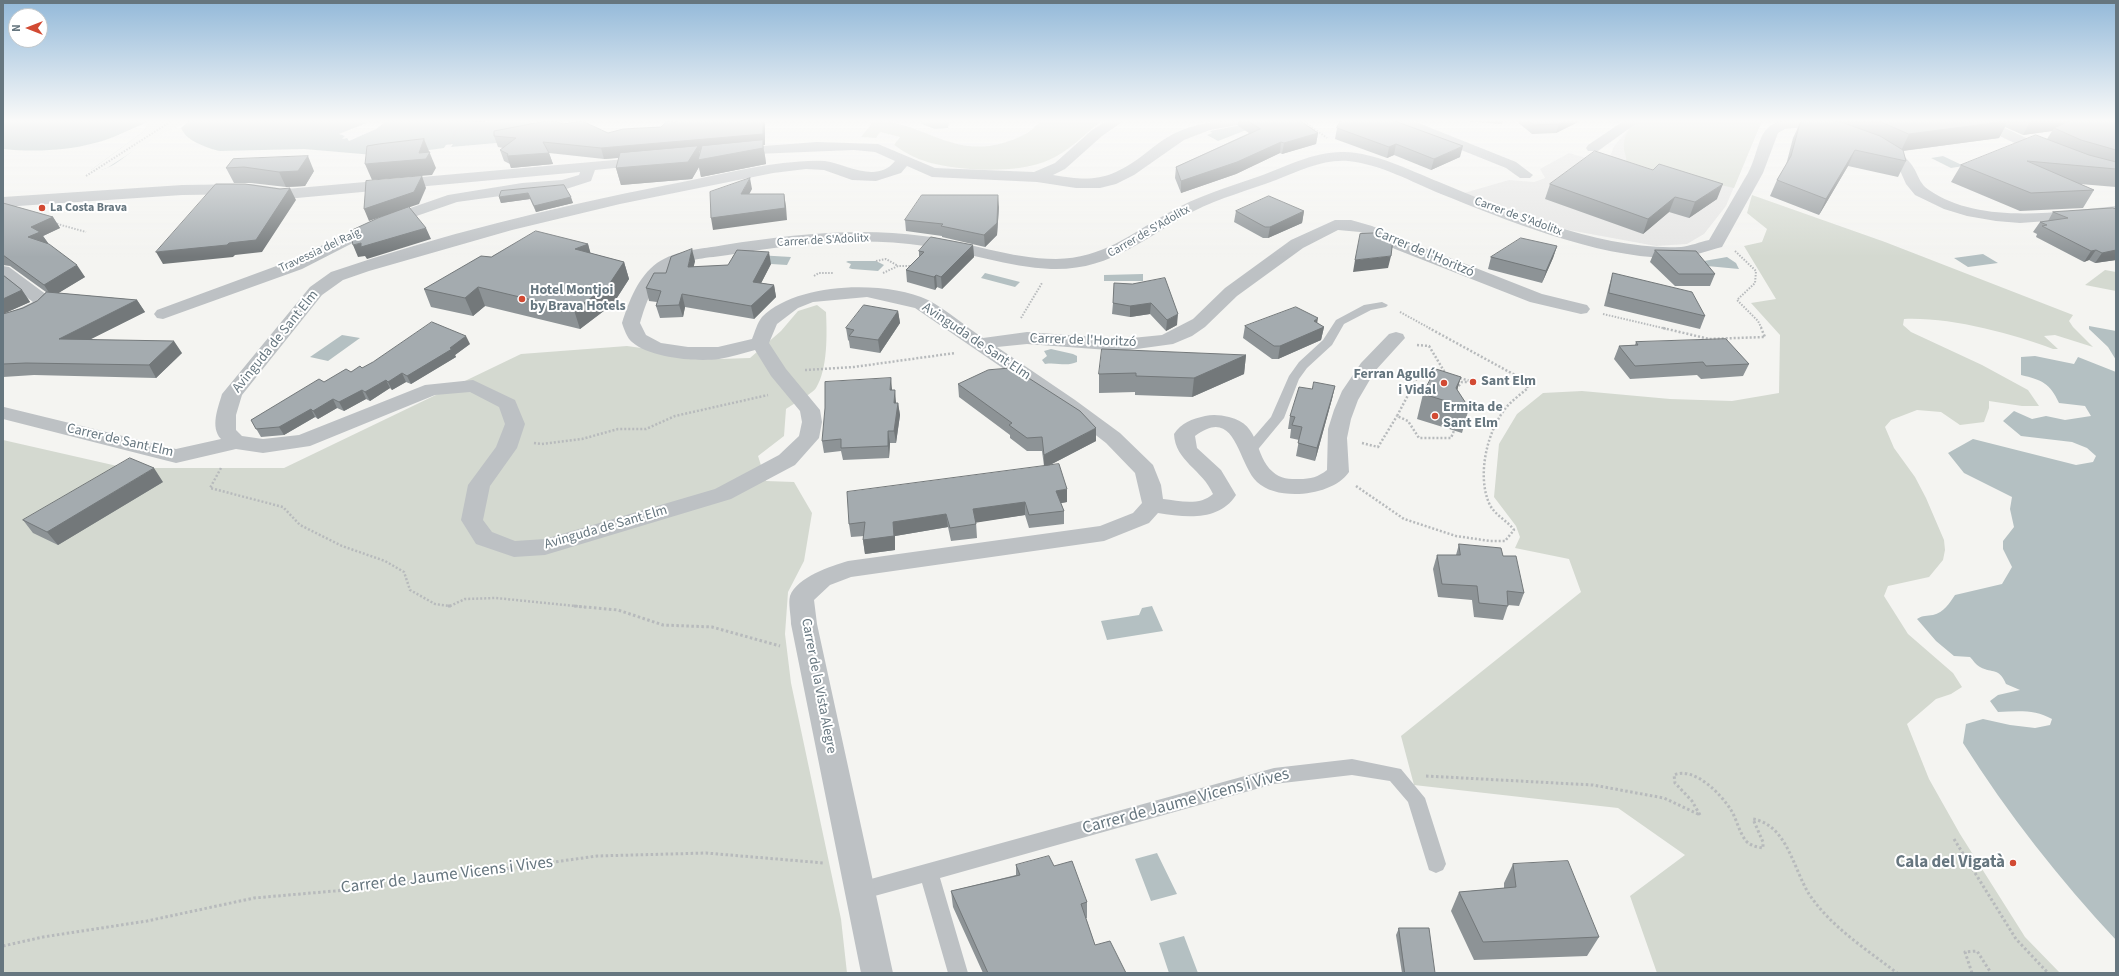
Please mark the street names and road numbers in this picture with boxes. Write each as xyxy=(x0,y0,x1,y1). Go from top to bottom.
street label: Carrer de S'Adolitx xyxy=(1472,194,1564,240)
street label: Carrer de S'Adolitx xyxy=(1105,203,1193,261)
street label: Carrer de l'Horitzó xyxy=(1371,224,1477,282)
street label: Travessia del Raig xyxy=(277,226,363,276)
street label: Carrer de S'Adolitx xyxy=(777,231,869,251)
street label: Avinguda de Sant Elm xyxy=(229,287,323,397)
street label: Avinguda de Sant Elm xyxy=(919,299,1033,385)
street label: Carrer de l'Horitzó xyxy=(1029,331,1137,351)
street label: Carrer de Sant Elm xyxy=(65,421,175,461)
street label: Avinguda de Sant Elm xyxy=(543,502,669,554)
street label: Carrer de la Vista Alegre xyxy=(797,617,839,755)
street label: Carrer de Jaume Vicens i Vives xyxy=(1080,765,1292,839)
street label: Carrer de Jaume Vicens i Vives xyxy=(340,853,554,899)

